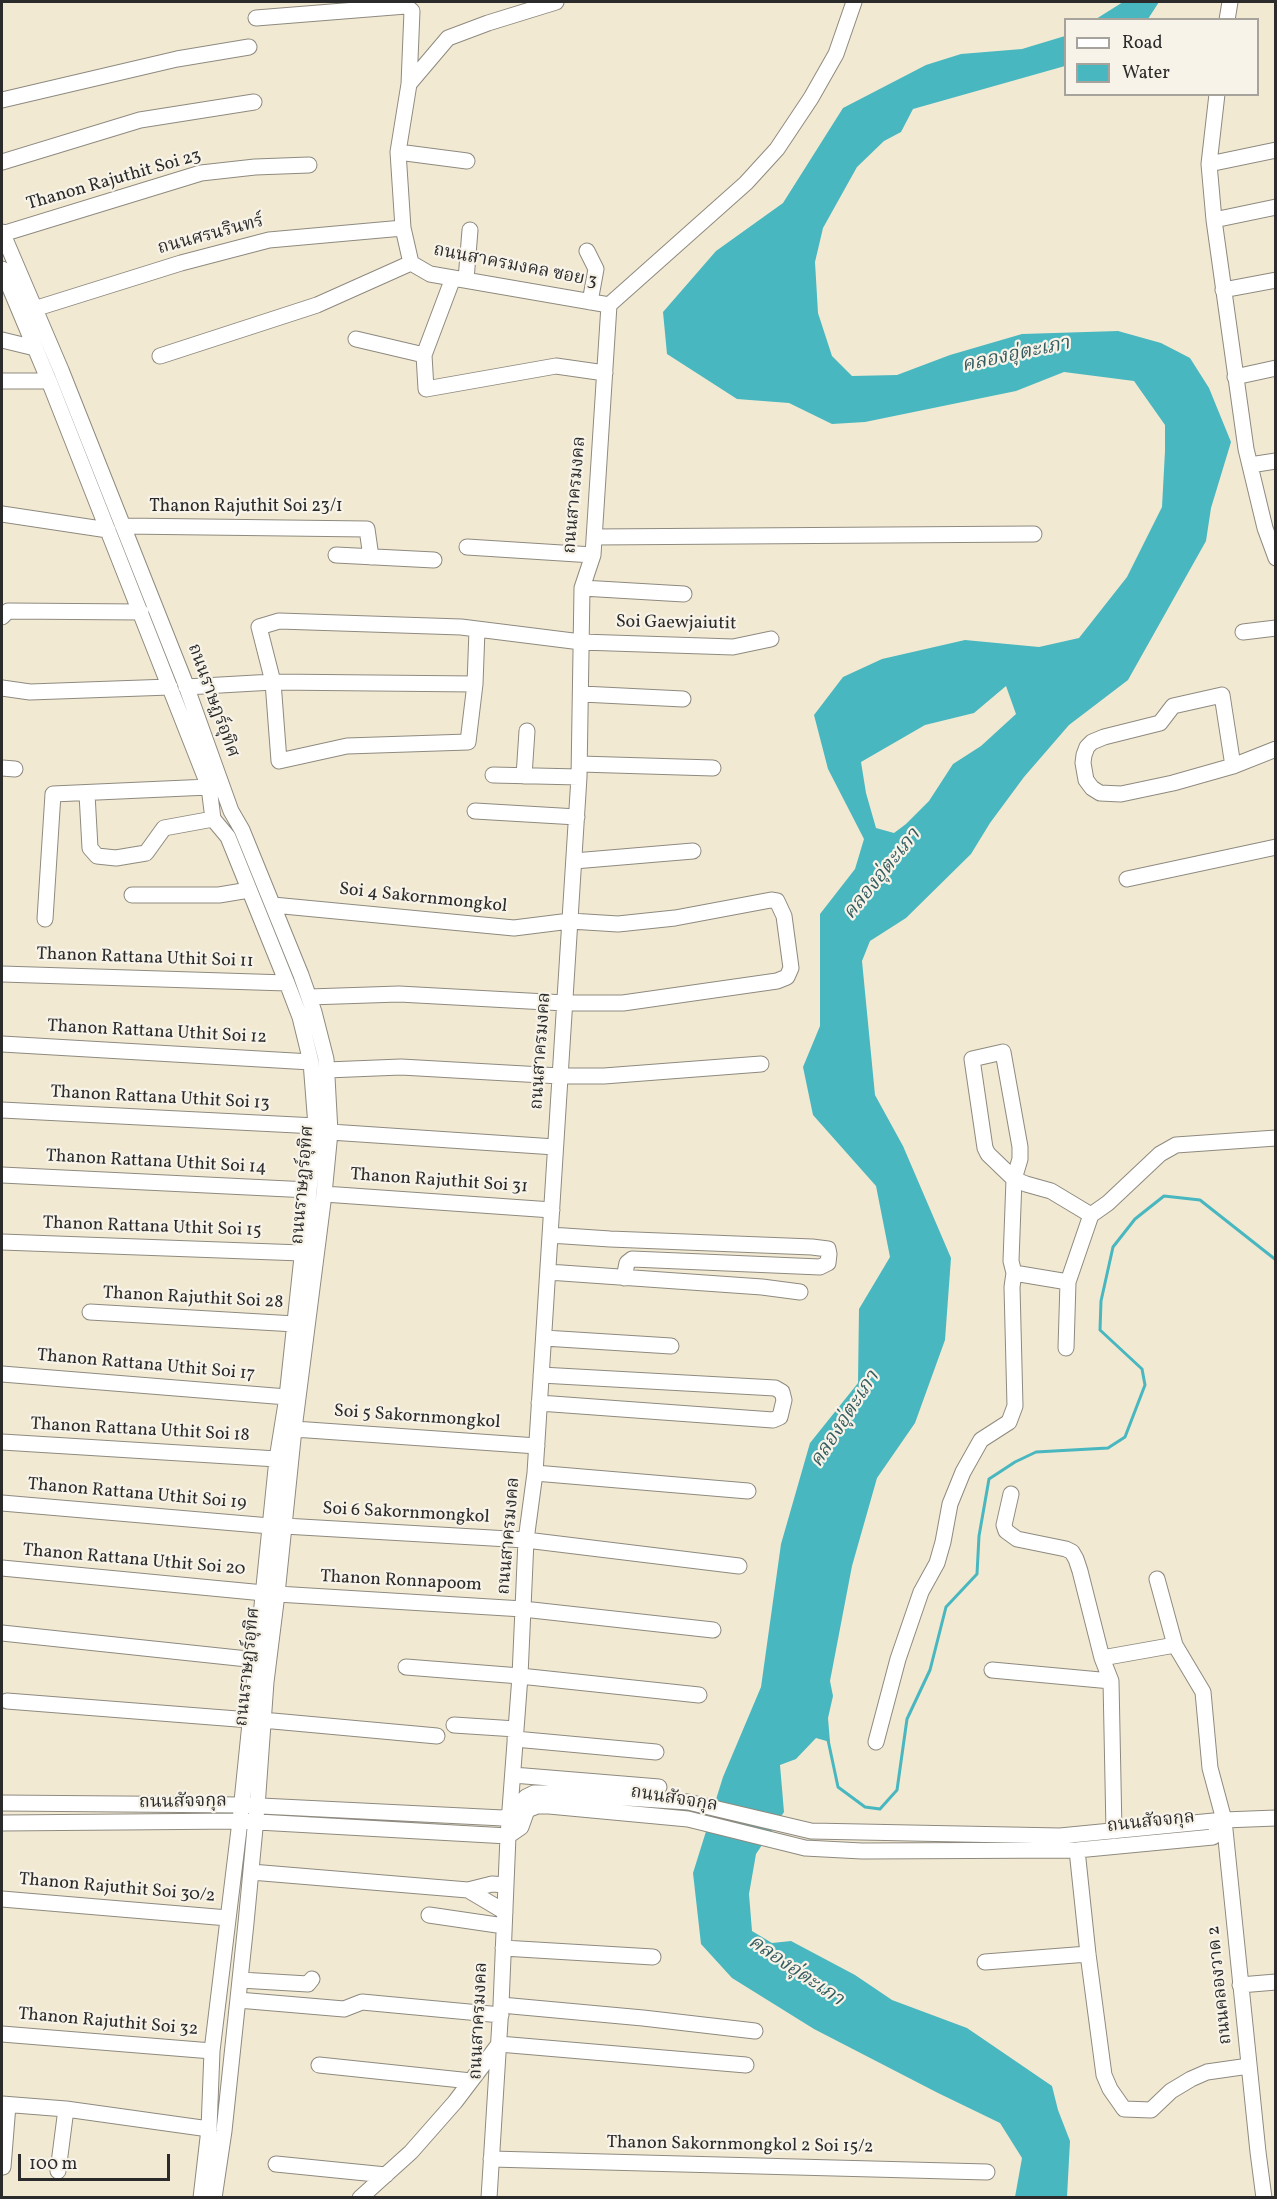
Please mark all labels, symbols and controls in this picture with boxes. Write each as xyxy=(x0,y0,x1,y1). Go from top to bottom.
legend xyxy=(1064,18,1259,96)
text: Road xyxy=(1122,31,1163,56)
text: Water xyxy=(1122,61,1170,86)
street label: Thanon Rajuthit Soi 23 xyxy=(24,146,204,216)
street label: ถนนศรนรินทร์ xyxy=(156,211,266,261)
street label: ถนนสาครมงคล ซอย 3 xyxy=(431,241,599,293)
water label: คลองอุ่ตะเภา xyxy=(960,333,1072,379)
street label: ถนนสาครมงคล xyxy=(560,435,592,555)
street label: Thanon Rajuthit Soi 23/1 xyxy=(149,497,343,519)
street label: Soi Gaewjaiutit xyxy=(616,612,736,636)
street label: ถนนราษฏร์อุทิศ xyxy=(181,641,243,761)
water label: คลองอุ่ตะเภา xyxy=(839,825,927,925)
street label: Soi 4 Sakornmongkol xyxy=(338,879,508,919)
street label: Thanon Rattana Uthit Soi 11 xyxy=(36,944,254,974)
street label: ถนนสาครมงคล xyxy=(527,991,557,1111)
street label: Thanon Rattana Uthit Soi 12 xyxy=(47,1016,267,1050)
street label: Thanon Rattana Uthit Soi 13 xyxy=(50,1082,270,1116)
street label: ถนนราษฏร์อุทิศ xyxy=(288,1125,320,1245)
street label: Thanon Rattana Uthit Soi 14 xyxy=(45,1146,267,1180)
street label: Thanon Rajuthit Soi 31 xyxy=(349,1165,529,1199)
street label: Thanon Rattana Uthit Soi 15 xyxy=(42,1213,262,1243)
street label: Thanon Rajuthit Soi 28 xyxy=(102,1283,284,1315)
street label: Thanon Rattana Uthit Soi 17 xyxy=(36,1346,256,1386)
water label: คลองอุ่ตะเภา xyxy=(806,1367,886,1473)
street label: Soi 5 Sakornmongkol xyxy=(333,1401,501,1435)
street label: Thanon Rattana Uthit Soi 18 xyxy=(30,1414,250,1448)
street label: Thanon Rattana Uthit Soi 19 xyxy=(27,1475,247,1515)
street label: ถนนสาครมงคล xyxy=(494,1476,526,1596)
street label: Soi 6 Sakornmongkol xyxy=(322,1499,490,1529)
street label: Thanon Rattana Uthit Soi 20 xyxy=(22,1540,246,1582)
street label: Thanon Ronnapoom xyxy=(320,1567,482,1597)
street label: ถนนราษฏร์อุทิศ xyxy=(232,1606,266,1728)
street label: ถนนสัจจกุล xyxy=(629,1782,719,1818)
street label: ถนนสัจจกุล xyxy=(139,1791,227,1815)
street label: ถนนสัจจกุล xyxy=(1106,1808,1196,1838)
street label: Thanon Rajuthit Soi 30/2 xyxy=(18,1870,216,1908)
street label: ถนนคลองวาด 2 xyxy=(1204,1925,1238,2045)
water label: คลองอุ่ตะเภา xyxy=(743,1931,847,2013)
street label: ถนนสาครมงคล xyxy=(466,1962,494,2080)
street label: Thanon Rajuthit Soi 32 xyxy=(17,2004,199,2042)
street label: Thanon Sakornmongkol 2 Soi 15/2 xyxy=(606,2133,874,2159)
scale bar xyxy=(21,2142,172,2180)
text: 100 m xyxy=(29,2152,78,2177)

